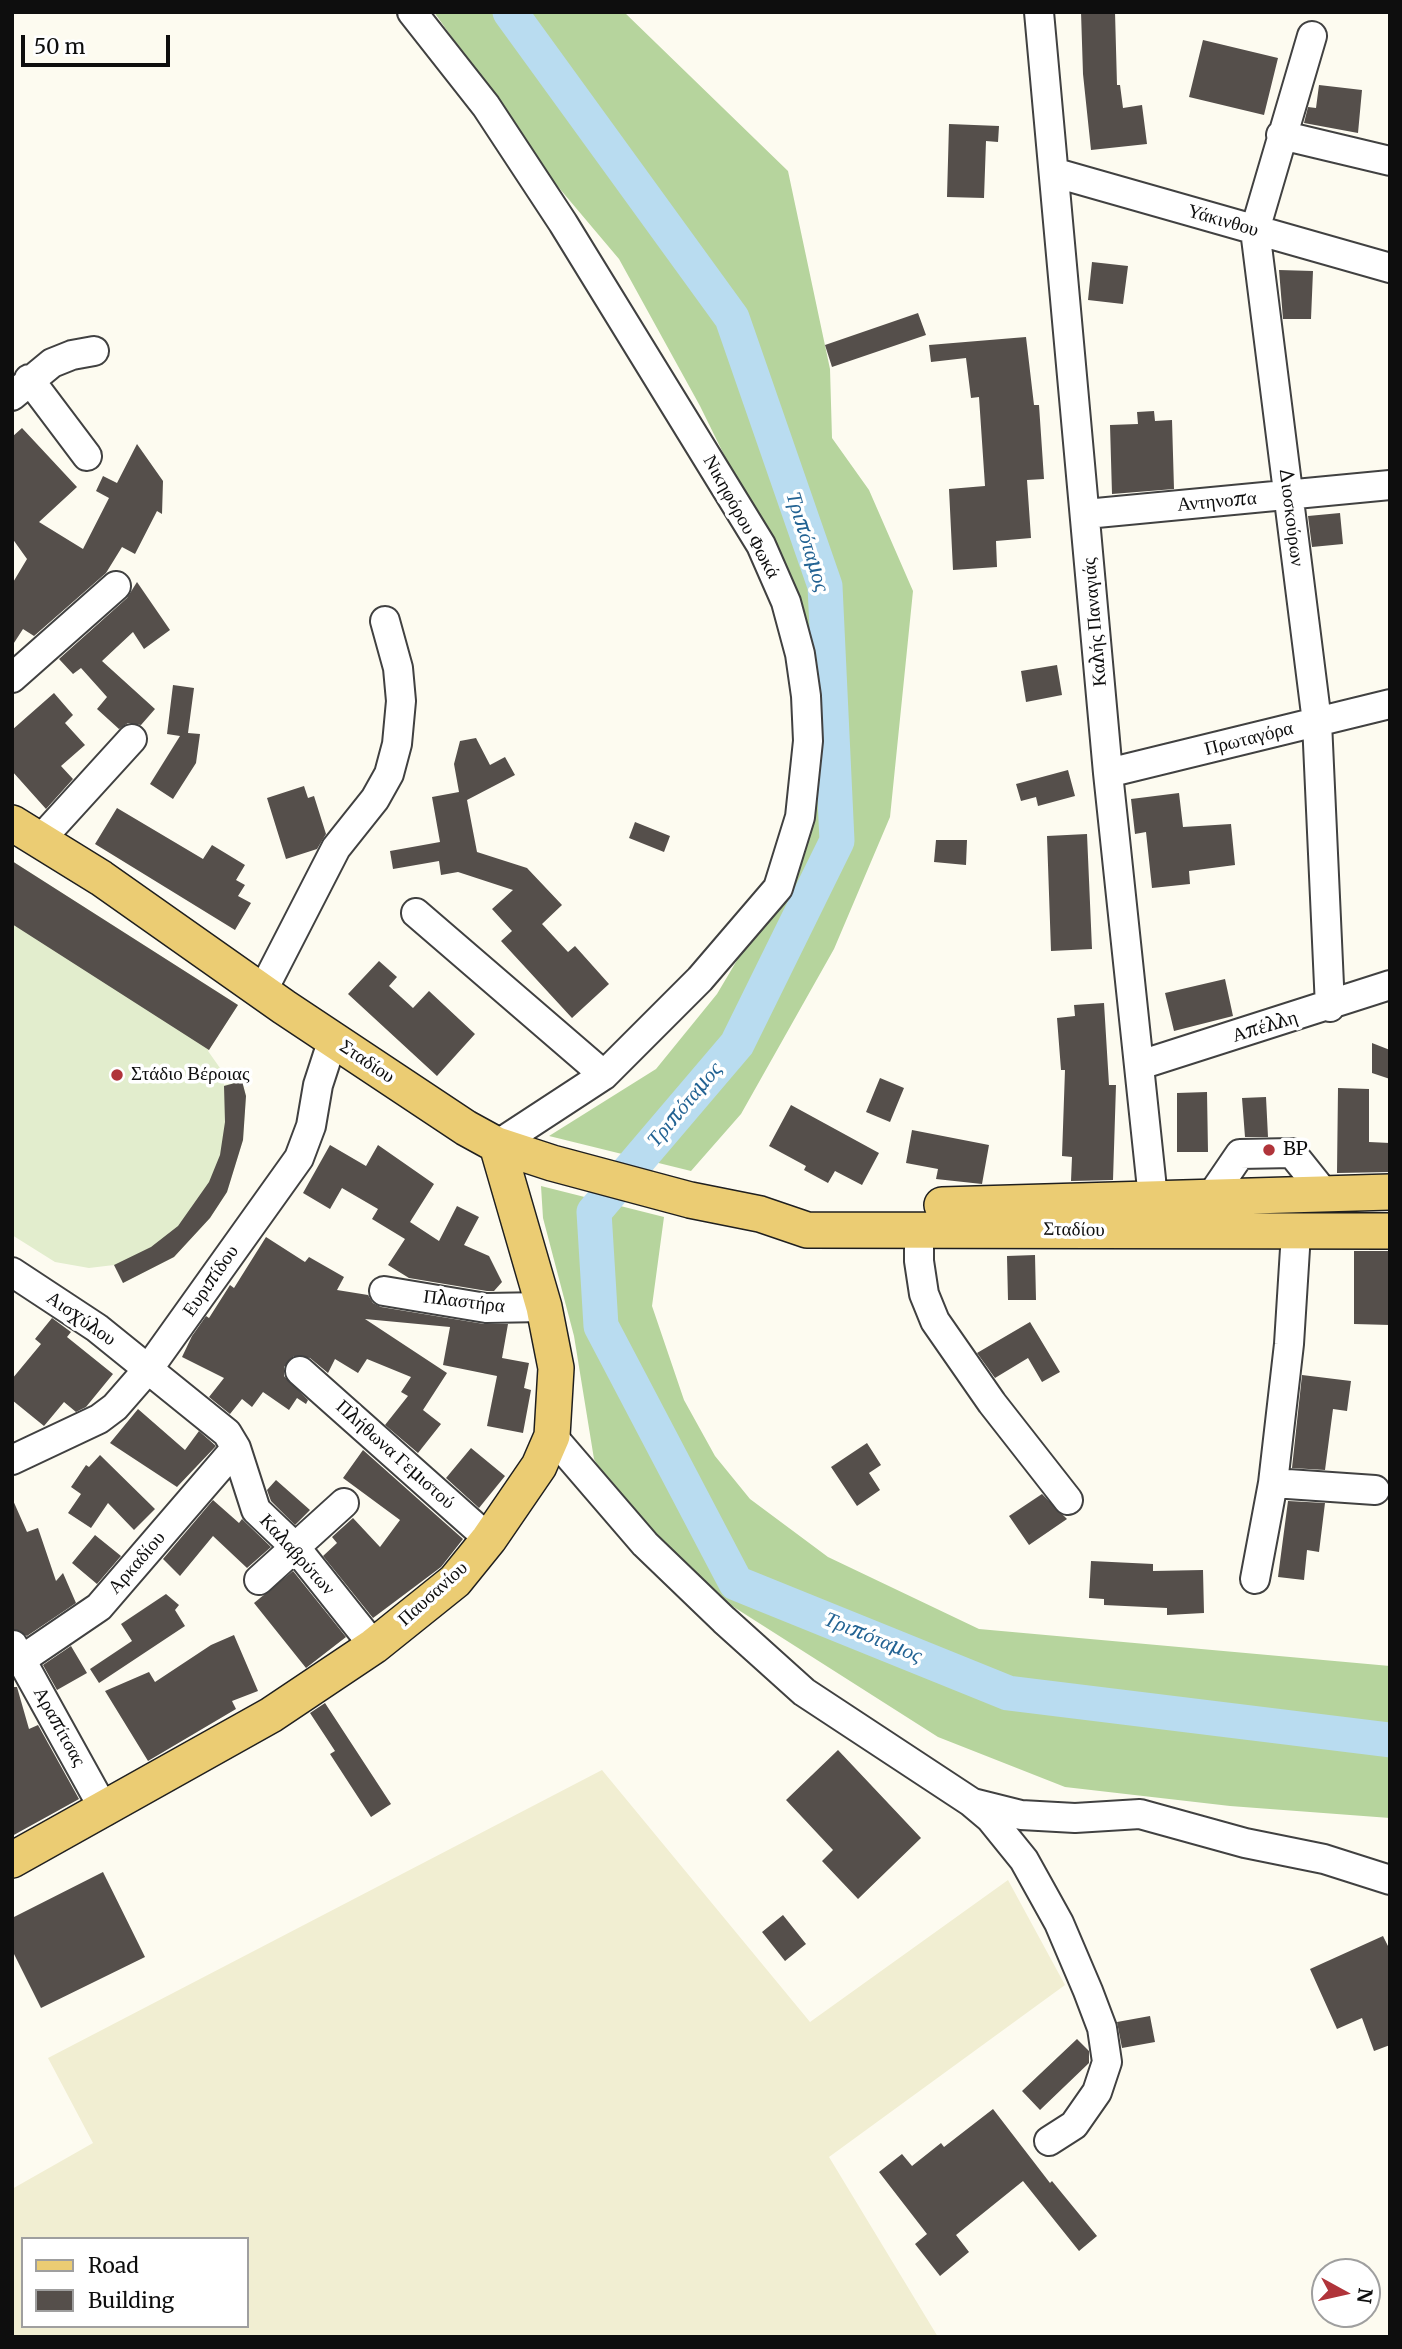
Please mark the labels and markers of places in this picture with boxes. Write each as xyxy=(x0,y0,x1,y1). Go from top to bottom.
place label: Στάδιο Βέροιας xyxy=(131,1064,250,1086)
marker: Στάδιο Βέροιας xyxy=(109,1067,125,1083)
place label: BP xyxy=(1283,1139,1308,1161)
marker: BP xyxy=(1261,1142,1277,1158)

